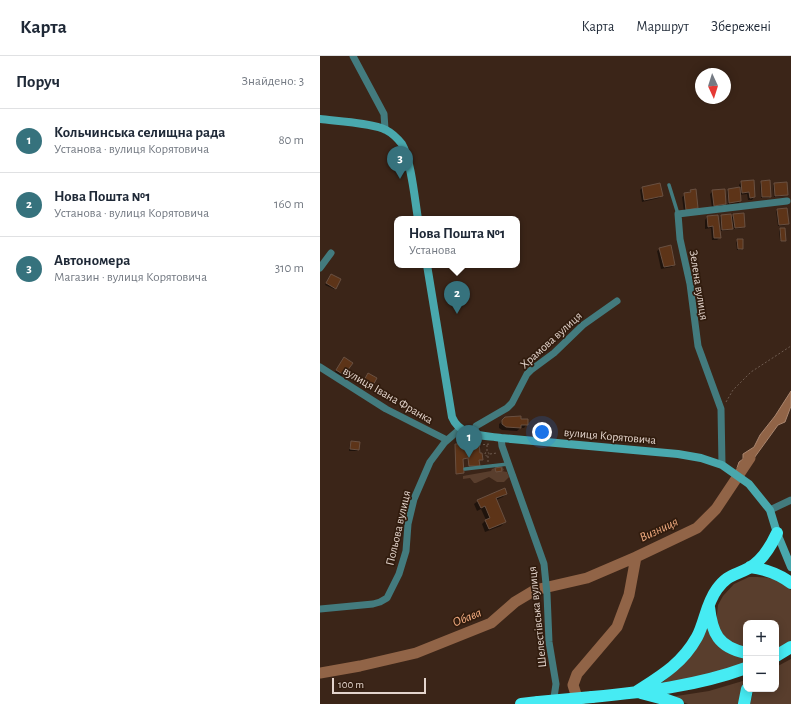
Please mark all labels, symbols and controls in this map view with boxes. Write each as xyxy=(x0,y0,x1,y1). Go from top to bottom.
text: Карта xyxy=(20,18,67,37)
text: Карта xyxy=(581,20,614,34)
text: Маршрут xyxy=(636,20,689,34)
text: Збережені xyxy=(711,20,771,34)
north arrow xyxy=(695,68,731,104)
text: Поруч xyxy=(16,73,60,90)
text: Знайдено: 3 xyxy=(241,75,304,88)
text: Кольчинська селищна рада xyxy=(54,125,225,140)
text: 1 xyxy=(27,134,31,147)
text: 80 m xyxy=(278,134,304,147)
text: Установа · вулиця Корятовича xyxy=(54,143,209,156)
pin: 3 xyxy=(387,146,413,179)
text: Нова Пошта №1 xyxy=(54,189,151,204)
text: 2 xyxy=(26,198,32,211)
text: 160 m xyxy=(274,198,304,211)
text: Установа · вулиця Корятовича xyxy=(54,207,209,220)
popup xyxy=(394,216,520,268)
text: Нова Пошта №1 xyxy=(409,226,505,241)
text: Установа xyxy=(409,244,456,257)
street label: Зелена вулиця xyxy=(687,249,710,321)
text: Автономера xyxy=(54,253,130,268)
text: 3 xyxy=(26,262,32,275)
text: 310 m xyxy=(275,262,304,275)
text: Магазин · вулиця Корятовича xyxy=(54,271,207,284)
pin: 2 xyxy=(444,281,470,314)
street label: Храмова вулиця xyxy=(518,309,585,372)
street label: вулиця Івана Франка xyxy=(340,364,436,427)
your location xyxy=(532,422,552,442)
pin: 1 xyxy=(456,425,482,458)
street label: вулиця Корятовича xyxy=(563,426,657,447)
street label: Польова вулиця xyxy=(384,489,413,567)
water label: Визниця xyxy=(638,515,680,545)
street label: Шелестівська вулиця xyxy=(526,566,549,668)
water label: Обава xyxy=(451,606,484,630)
map controls xyxy=(743,620,779,692)
button: + xyxy=(743,620,779,656)
button: − xyxy=(743,656,779,692)
scale bar xyxy=(332,676,426,695)
text: 100 m xyxy=(338,679,364,690)

